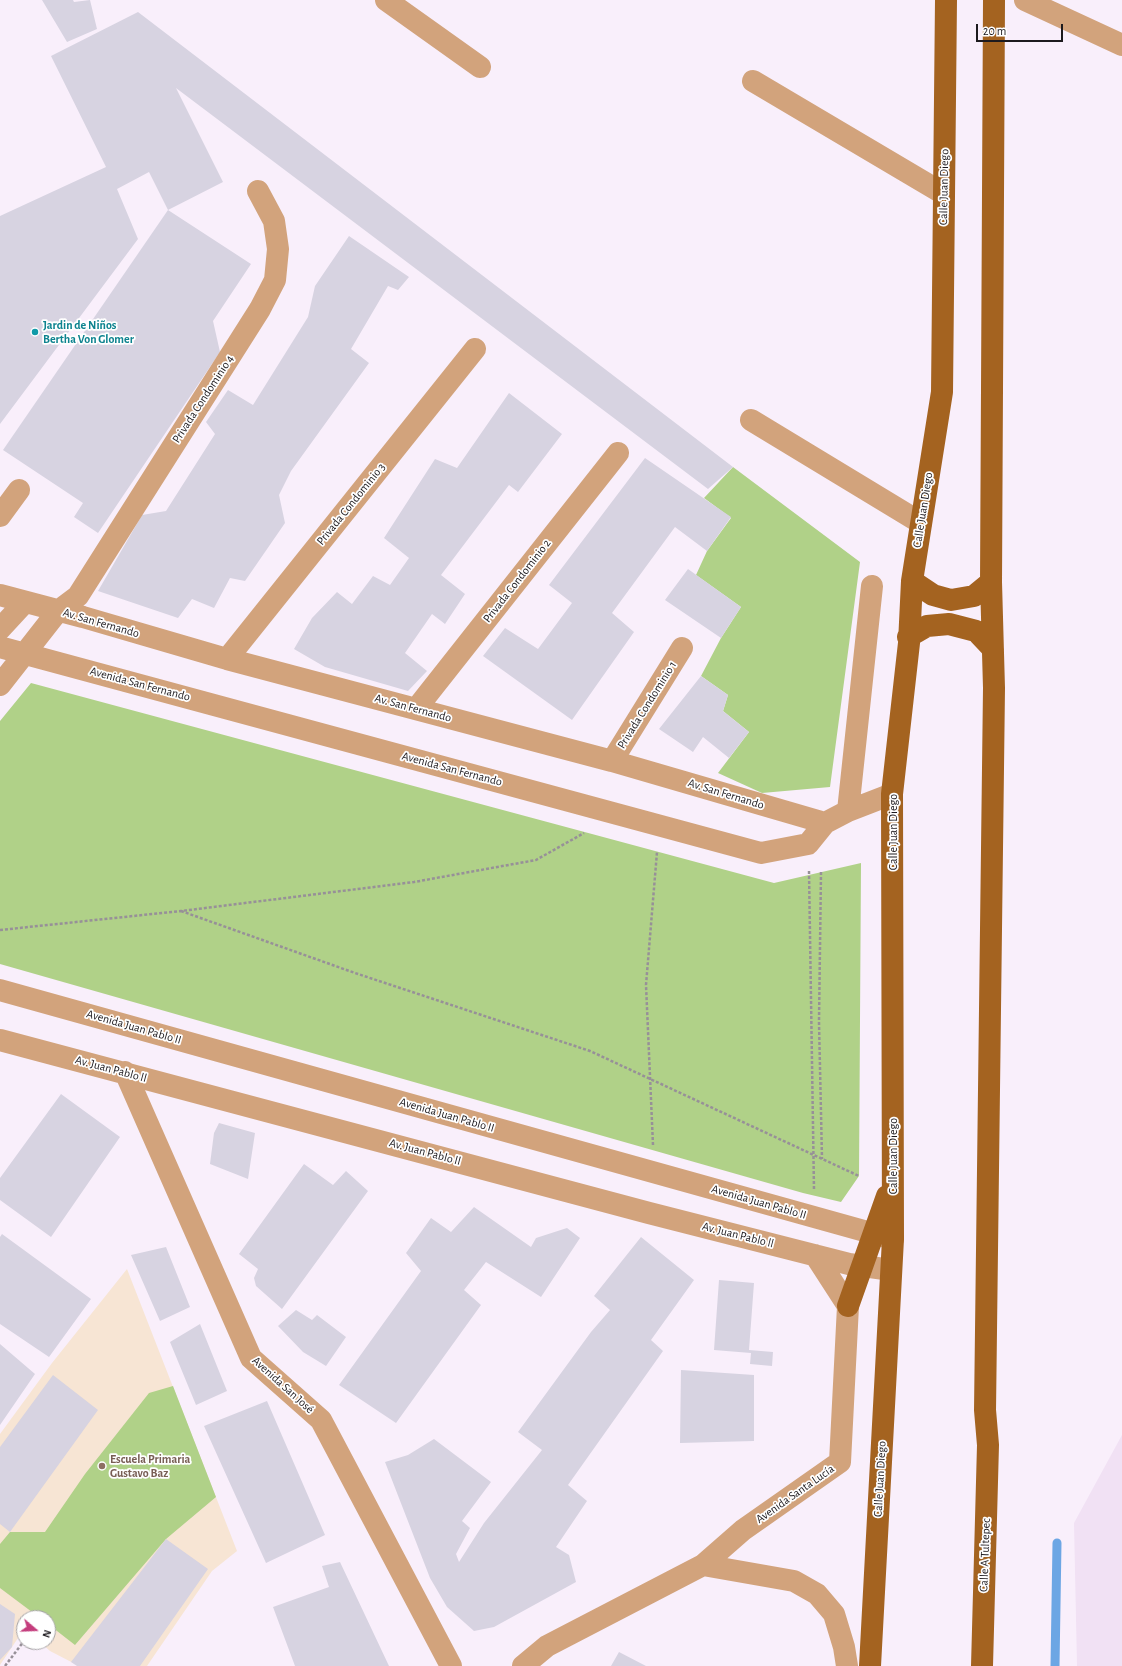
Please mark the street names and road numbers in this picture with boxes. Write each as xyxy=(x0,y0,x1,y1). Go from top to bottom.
street label: Calle Juan Diego xyxy=(936,149,952,225)
street label: Privada Condominio 4 xyxy=(169,352,237,446)
street label: Privada Condominio 3 xyxy=(314,460,388,548)
street label: Calle Juan Diego xyxy=(910,471,936,549)
street label: Privada Condominio 2 xyxy=(480,536,554,626)
street label: Av. San Fernando xyxy=(61,605,141,641)
street label: Privada Condominio 1 xyxy=(614,659,680,751)
street label: Avenida San Fernando xyxy=(88,664,192,704)
street label: Av. San Fernando xyxy=(373,691,453,725)
street label: Avenida San Fernando xyxy=(400,749,504,789)
street label: Av. San Fernando xyxy=(686,776,766,812)
street label: Calle Juan Diego xyxy=(886,794,900,870)
street label: Avenida Juan Pablo II xyxy=(85,1007,183,1047)
street label: Av. Juan Pablo ll xyxy=(74,1053,148,1085)
street label: Avenida Juan Pablo II xyxy=(398,1095,496,1135)
street label: Calle Juan Diego xyxy=(886,1118,900,1194)
street label: Av. Juan Pablo ll xyxy=(388,1136,462,1168)
street label: Avenida Juan Pablo II xyxy=(710,1182,808,1222)
street label: Av. Juan Pablo ll xyxy=(701,1219,775,1251)
street label: Avenida San José xyxy=(249,1353,317,1417)
street label: Calle Juan Diego xyxy=(871,1441,889,1517)
street label: Avenida Santa Lucía xyxy=(753,1462,837,1526)
street label: Calle A Tultepec xyxy=(977,1518,993,1592)

